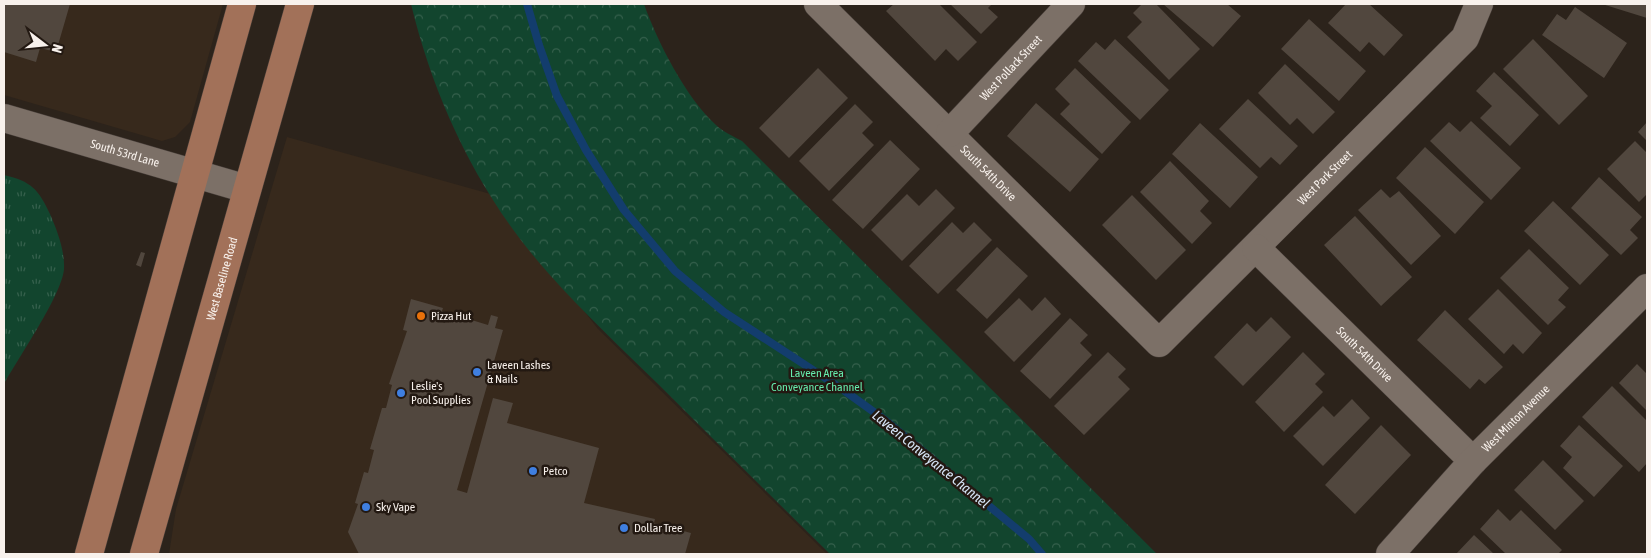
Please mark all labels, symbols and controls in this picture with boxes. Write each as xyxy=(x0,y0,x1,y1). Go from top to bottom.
north arrow xyxy=(20,20,70,70)
street label: West Pollack Street xyxy=(977,32,1045,104)
text: N xyxy=(49,42,66,55)
street label: South 53rd Lane xyxy=(89,137,161,170)
street label: South 54th Drive xyxy=(957,143,1019,204)
street label: West Park Street xyxy=(1295,147,1355,208)
street label: West Baseline Road xyxy=(204,236,241,322)
place label: Pizza Hut xyxy=(431,309,472,323)
marker: Pizza Hut xyxy=(415,310,427,322)
street label: South 54th Drive xyxy=(1334,324,1395,385)
place label: Laveen Lashes & Nails xyxy=(487,358,550,386)
marker: Laveen Lashes & Nails xyxy=(471,366,483,378)
park label: Laveen Area Conveyance Channel xyxy=(771,366,864,394)
place label: Leslie's Pool Supplies xyxy=(411,379,471,407)
street label: West Minton Avenue xyxy=(1479,382,1552,455)
marker: Leslie's Pool Supplies xyxy=(395,387,407,399)
water label: Laveen Conveyance Channel xyxy=(869,407,993,511)
place label: Petco xyxy=(543,464,568,478)
marker: Petco xyxy=(527,465,539,477)
place label: Sky Vape xyxy=(376,500,415,514)
marker: Sky Vape xyxy=(360,501,372,513)
place label: Dollar Tree xyxy=(634,521,682,535)
marker: Dollar Tree xyxy=(618,522,630,534)

